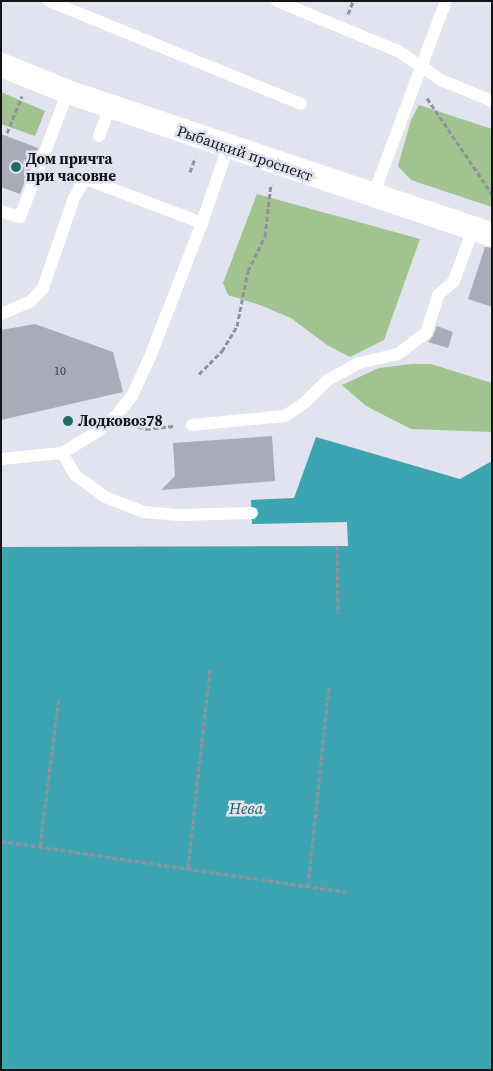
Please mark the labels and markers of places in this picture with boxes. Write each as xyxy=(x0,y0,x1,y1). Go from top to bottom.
place label: Дом причта при часовне xyxy=(26,149,116,184)
marker: Дом причта при часовне xyxy=(10,161,22,173)
place label: Лодковоз78 xyxy=(78,412,163,430)
marker: Лодковоз78 xyxy=(62,415,74,427)

